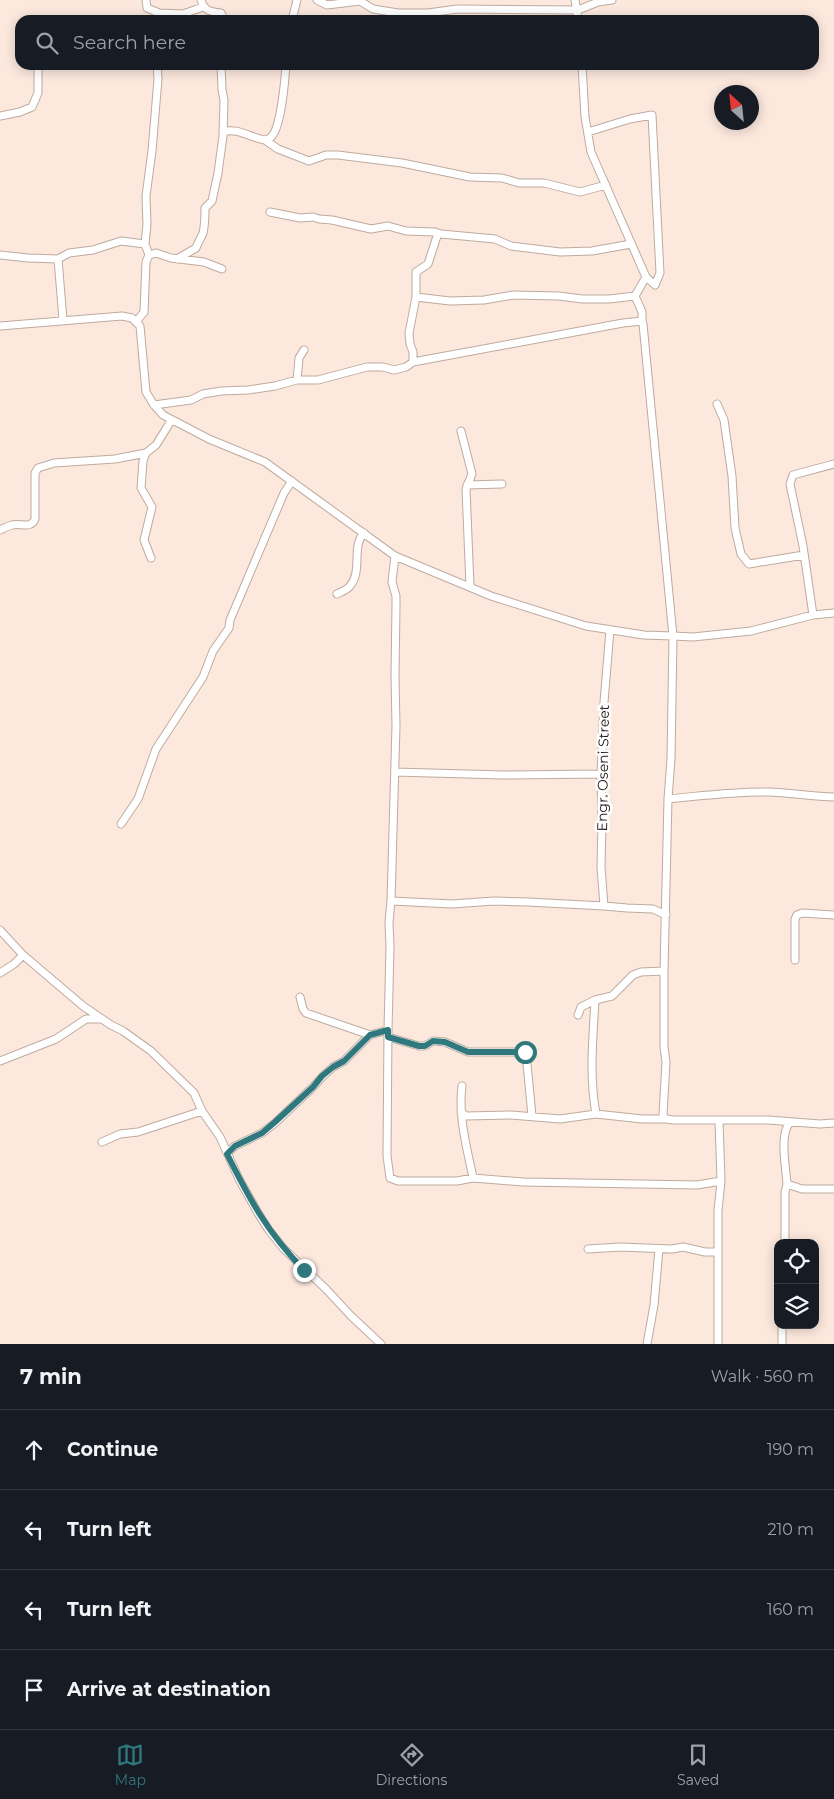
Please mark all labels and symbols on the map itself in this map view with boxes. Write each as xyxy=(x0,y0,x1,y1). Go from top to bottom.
north arrow xyxy=(714,85,759,130)
street label: Engr. Oseni Street xyxy=(593,704,613,832)
route start xyxy=(514,1041,537,1064)
route end xyxy=(293,1259,316,1282)

